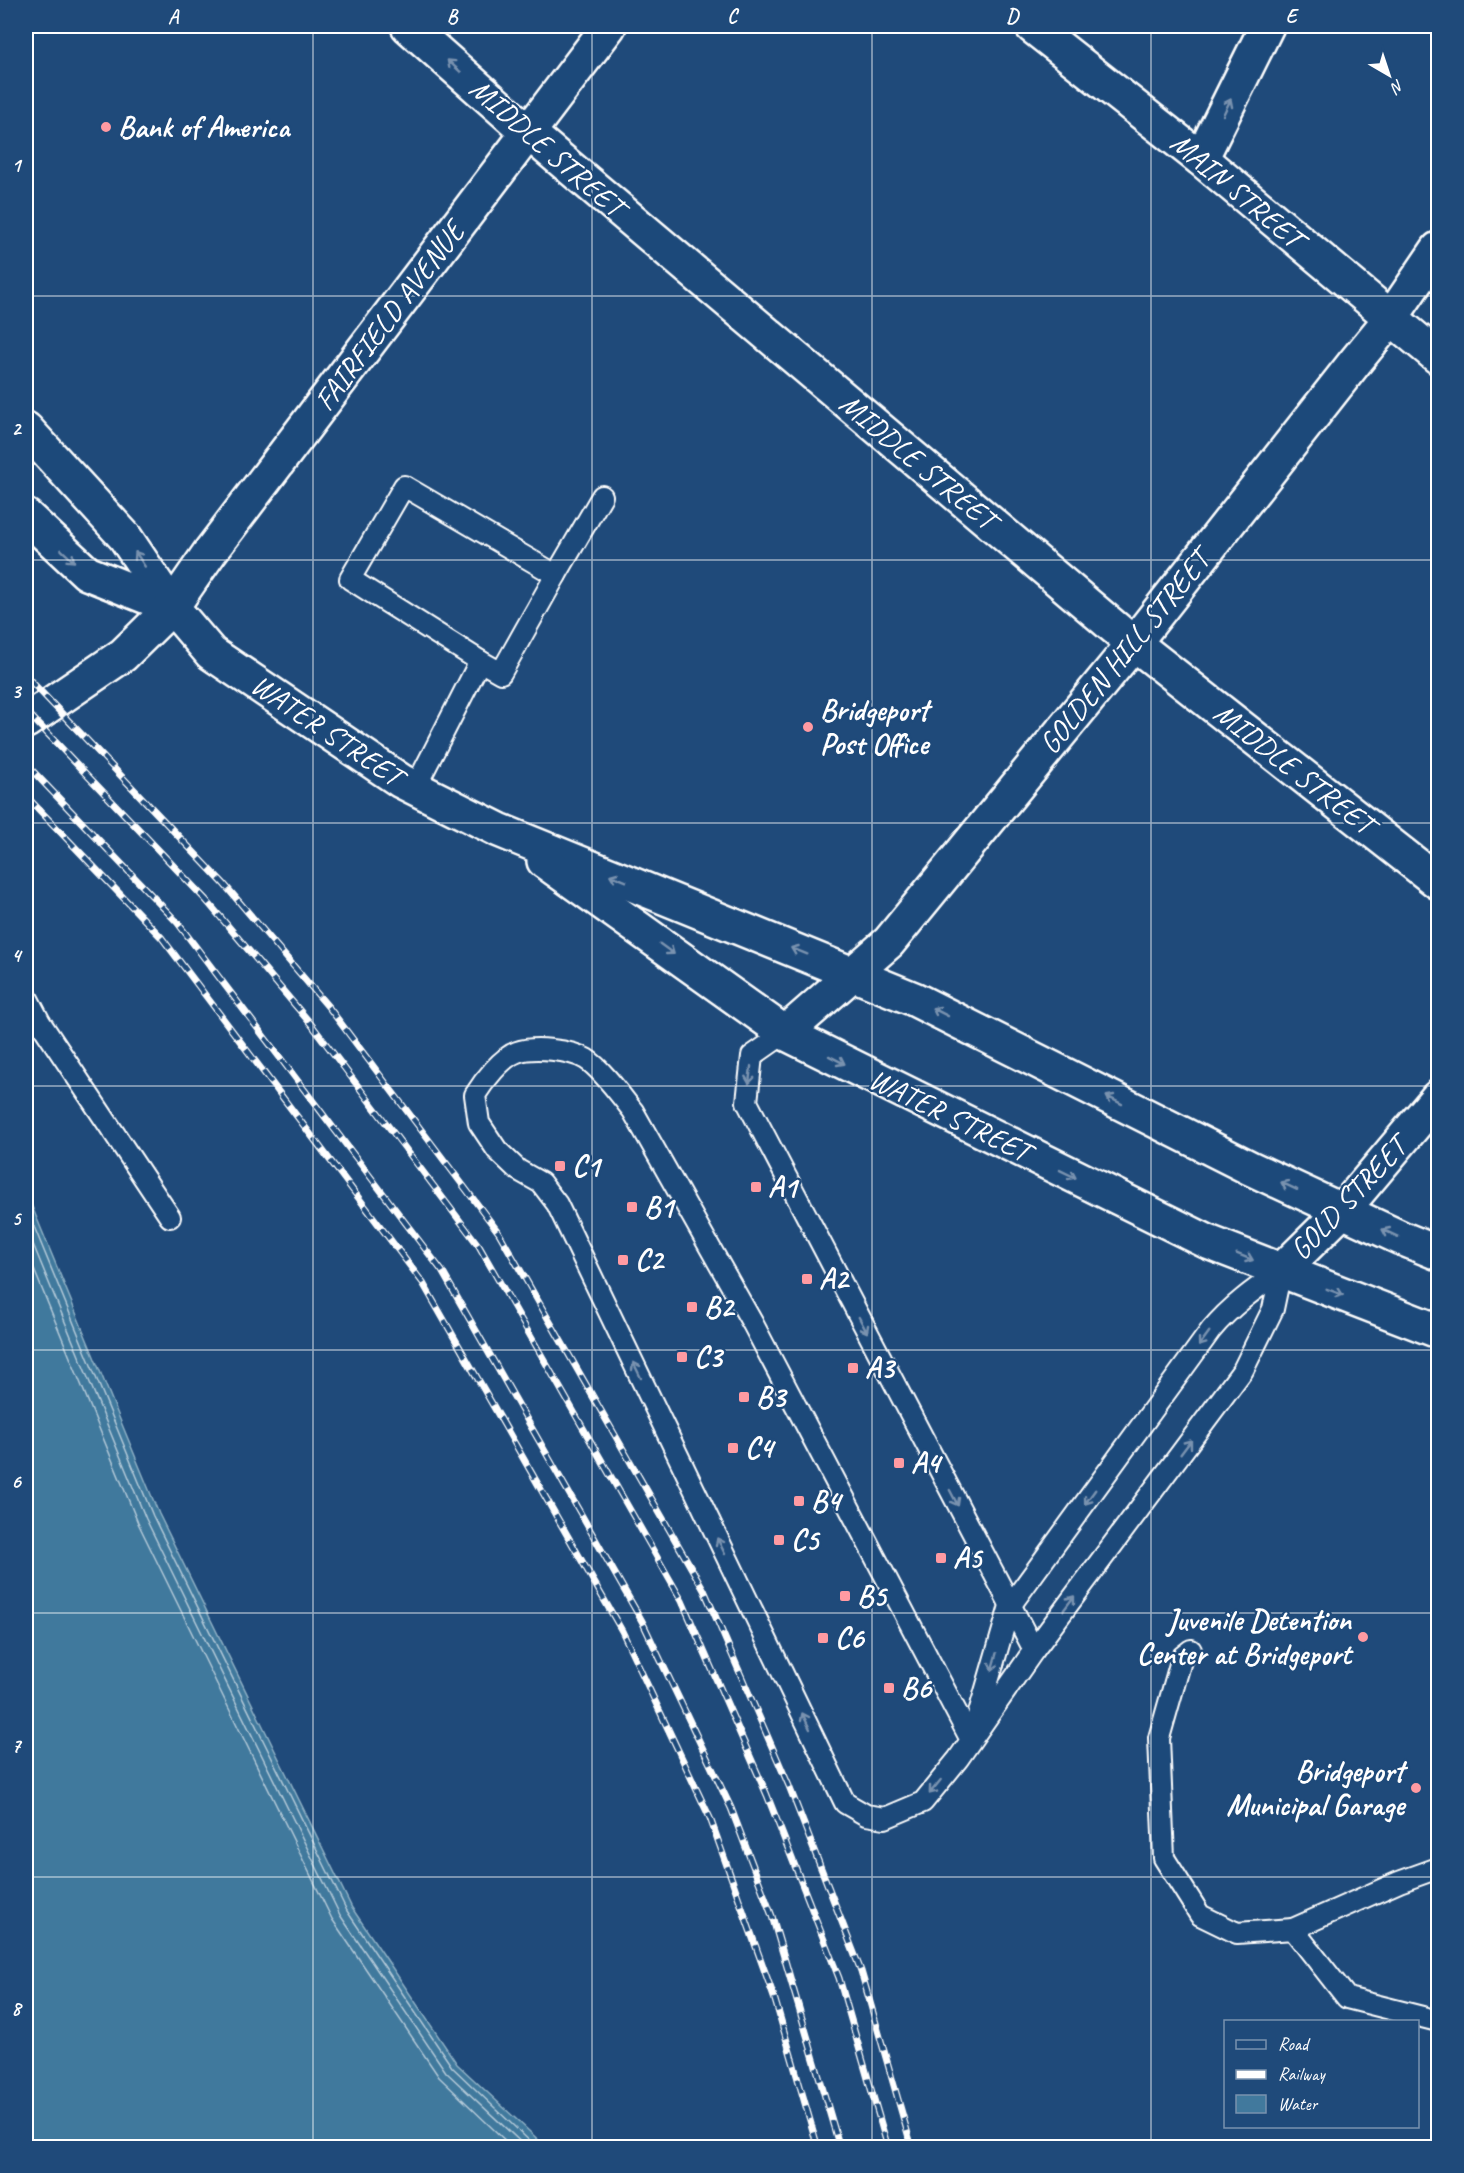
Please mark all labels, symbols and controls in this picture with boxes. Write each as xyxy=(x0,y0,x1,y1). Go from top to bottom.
text: A xyxy=(168,4,180,29)
text: B xyxy=(447,4,459,29)
text: C xyxy=(727,4,739,29)
text: D xyxy=(1006,4,1020,29)
text: E xyxy=(1286,4,1300,29)
north arrow xyxy=(1359,45,1419,105)
one-way arrow xyxy=(446,59,461,73)
street label: MIDDLE STREET xyxy=(462,69,638,229)
text: N xyxy=(1385,75,1408,99)
one-way arrow xyxy=(1221,98,1233,116)
place label: Bank of America xyxy=(118,108,292,146)
marker: Bank of America xyxy=(99,120,113,134)
street label: MAIN STREET xyxy=(1163,124,1317,261)
text: 1 xyxy=(12,153,23,178)
street label: FAIRFIELD AVENUE xyxy=(306,211,475,418)
street label: MIDDLE STREET xyxy=(832,385,1010,542)
text: 2 xyxy=(12,416,23,441)
street label: GOLDEN HILL STREET xyxy=(1030,537,1222,761)
one-way arrow xyxy=(60,549,75,563)
one-way arrow xyxy=(133,550,146,567)
street label: WATER STREET xyxy=(244,665,415,798)
text: 3 xyxy=(12,679,23,704)
place label: Bridgeport Post Office xyxy=(820,691,934,763)
street label: MIDDLE STREET xyxy=(1206,694,1387,847)
marker: Bridgeport Post Office xyxy=(801,720,815,734)
one-way arrow xyxy=(610,872,628,883)
text: 4 xyxy=(12,943,24,968)
one-way arrow xyxy=(658,943,674,955)
one-way arrow xyxy=(790,945,809,956)
one-way arrow xyxy=(932,1006,950,1017)
one-way arrow xyxy=(828,1054,845,1066)
street label: WATER STREET xyxy=(863,1060,1042,1173)
one-way arrow xyxy=(744,1064,755,1084)
one-way arrow xyxy=(1106,1094,1124,1105)
street label: GOLD STREET xyxy=(1281,1124,1419,1268)
place label: C1 xyxy=(572,1147,603,1185)
marker: C1 xyxy=(553,1159,567,1173)
place label: A1 xyxy=(768,1168,800,1206)
one-way arrow xyxy=(1059,1168,1077,1180)
marker: A1 xyxy=(749,1180,763,1194)
one-way arrow xyxy=(1281,1180,1299,1192)
place label: B1 xyxy=(644,1188,677,1226)
marker: B1 xyxy=(625,1200,639,1214)
text: 5 xyxy=(12,1206,23,1231)
one-way arrow xyxy=(1382,1226,1400,1238)
place label: C2 xyxy=(635,1241,665,1279)
one-way arrow xyxy=(1235,1252,1254,1263)
marker: C2 xyxy=(616,1253,630,1267)
place label: A2 xyxy=(819,1260,850,1298)
marker: A2 xyxy=(800,1272,814,1286)
place label: B2 xyxy=(704,1288,736,1326)
one-way arrow xyxy=(1325,1288,1344,1299)
marker: B2 xyxy=(685,1300,699,1314)
one-way arrow xyxy=(858,1316,870,1334)
one-way arrow xyxy=(1198,1331,1210,1347)
place label: C3 xyxy=(694,1338,724,1376)
place label: A3 xyxy=(865,1349,896,1387)
marker: C3 xyxy=(675,1350,689,1364)
marker: A3 xyxy=(846,1361,860,1375)
one-way arrow xyxy=(630,1362,642,1380)
place label: B3 xyxy=(756,1378,788,1416)
marker: B3 xyxy=(737,1390,751,1404)
place label: C4 xyxy=(745,1429,776,1467)
one-way arrow xyxy=(1180,1439,1192,1455)
marker: C4 xyxy=(726,1441,740,1455)
place label: A4 xyxy=(911,1444,943,1482)
marker: A4 xyxy=(892,1456,906,1470)
text: 6 xyxy=(11,1469,22,1494)
place label: B4 xyxy=(811,1482,844,1520)
one-way arrow xyxy=(949,1488,960,1506)
one-way arrow xyxy=(1084,1488,1096,1504)
marker: B4 xyxy=(792,1494,806,1508)
place label: C5 xyxy=(791,1521,821,1559)
marker: C5 xyxy=(772,1533,786,1547)
one-way arrow xyxy=(715,1537,727,1555)
place label: A5 xyxy=(953,1539,984,1577)
marker: A5 xyxy=(934,1551,948,1565)
place label: B5 xyxy=(857,1577,889,1615)
marker: B5 xyxy=(838,1589,852,1603)
one-way arrow xyxy=(1062,1595,1075,1611)
place label: Juvenile Detention Center at Bridgeport xyxy=(1137,1601,1354,1673)
place label: C6 xyxy=(835,1619,865,1657)
marker: Juvenile Detention Center at Bridgeport xyxy=(1356,1630,1370,1644)
marker: C6 xyxy=(816,1631,830,1645)
one-way arrow xyxy=(988,1652,999,1671)
place label: B6 xyxy=(901,1669,933,1707)
marker: B6 xyxy=(882,1681,896,1695)
one-way arrow xyxy=(799,1713,811,1731)
text: 7 xyxy=(12,1733,23,1758)
place label: Bridgeport Municipal Garage xyxy=(1226,1752,1409,1824)
one-way arrow xyxy=(929,1778,942,1794)
marker: Bridgeport Municipal Garage xyxy=(1409,1781,1423,1795)
text: 8 xyxy=(12,1996,24,2021)
legend xyxy=(1224,2020,1419,2128)
text: Road xyxy=(1278,2033,1311,2055)
text: Railway xyxy=(1278,2063,1326,2085)
text: Water xyxy=(1278,2093,1319,2115)

